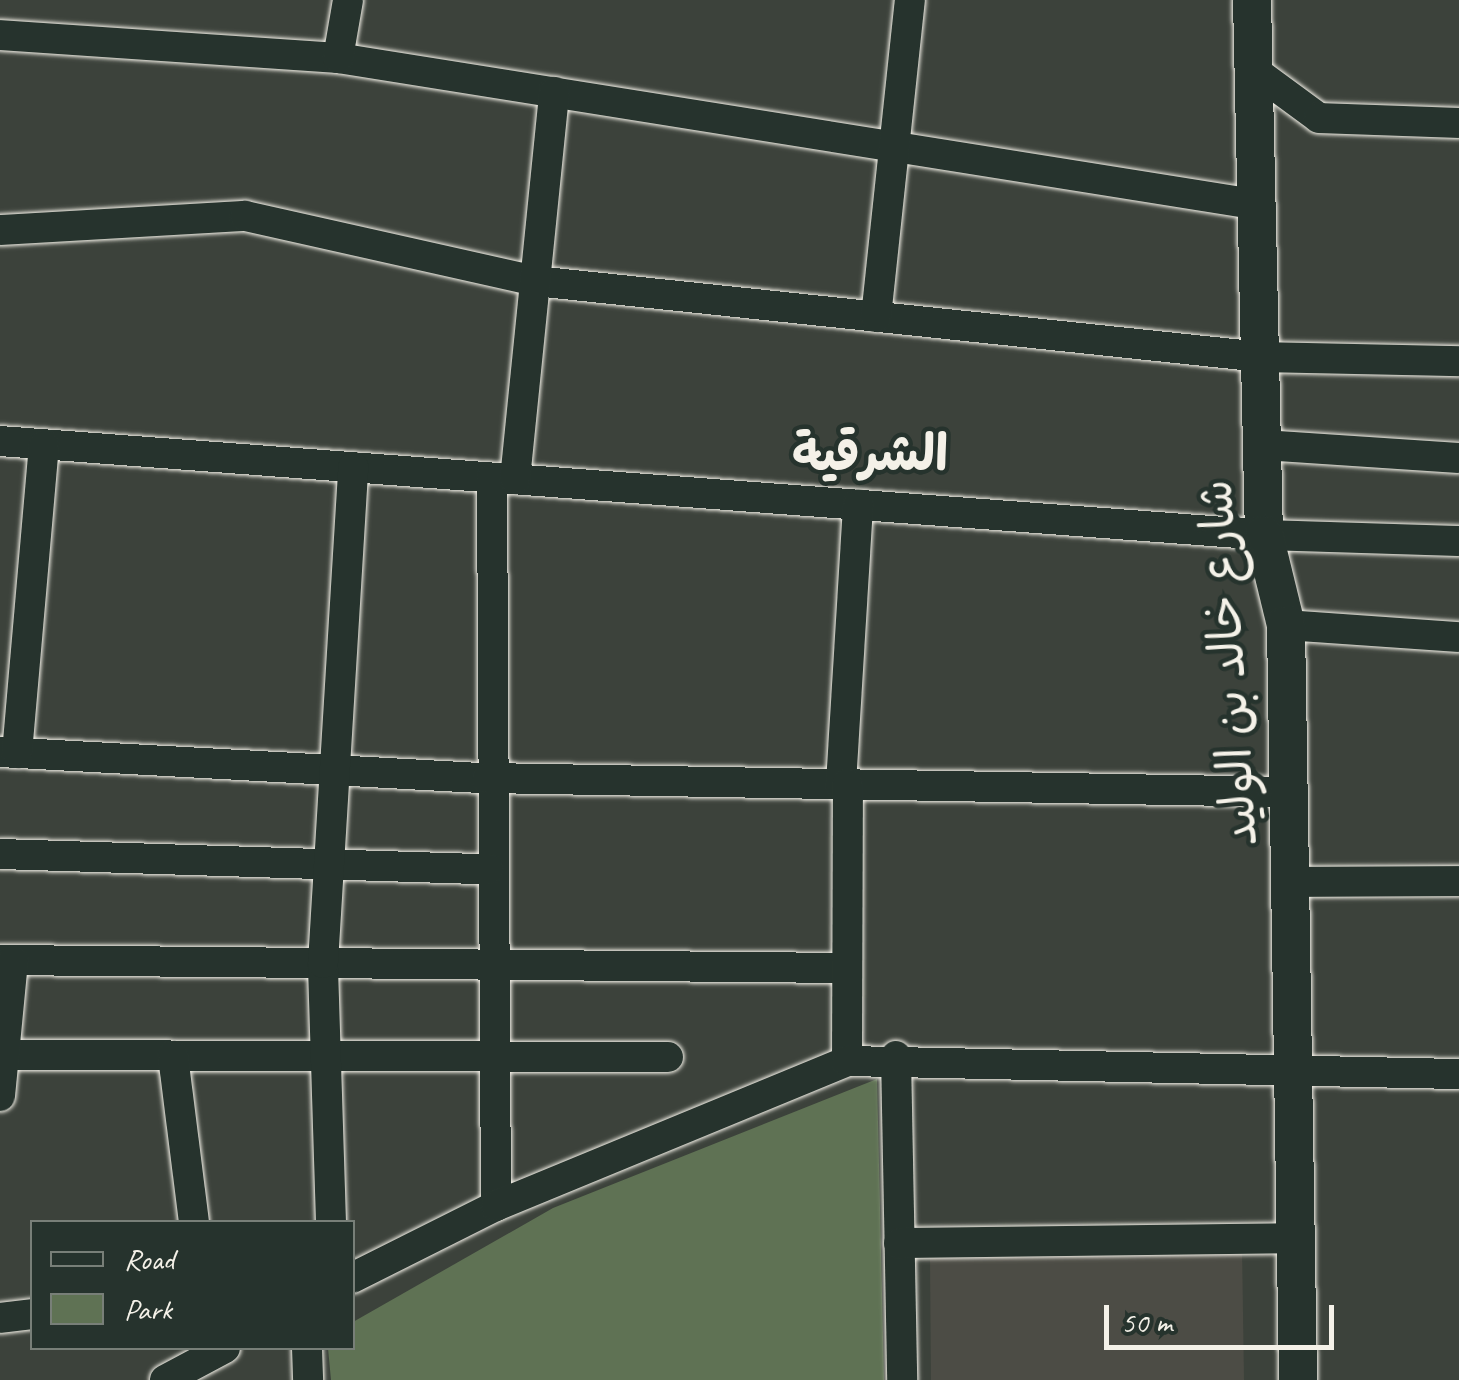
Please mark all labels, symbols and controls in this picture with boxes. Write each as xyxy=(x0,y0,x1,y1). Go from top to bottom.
district label: الشرقية xyxy=(792,424,948,484)
street label: شارع خالد بن الوليد xyxy=(1186,478,1270,848)
legend xyxy=(30,1220,355,1350)
text: Road xyxy=(124,1240,174,1278)
scale bar xyxy=(1109,1285,1339,1347)
text: Park xyxy=(124,1290,172,1328)
text: 50 m xyxy=(1121,1303,1172,1341)

